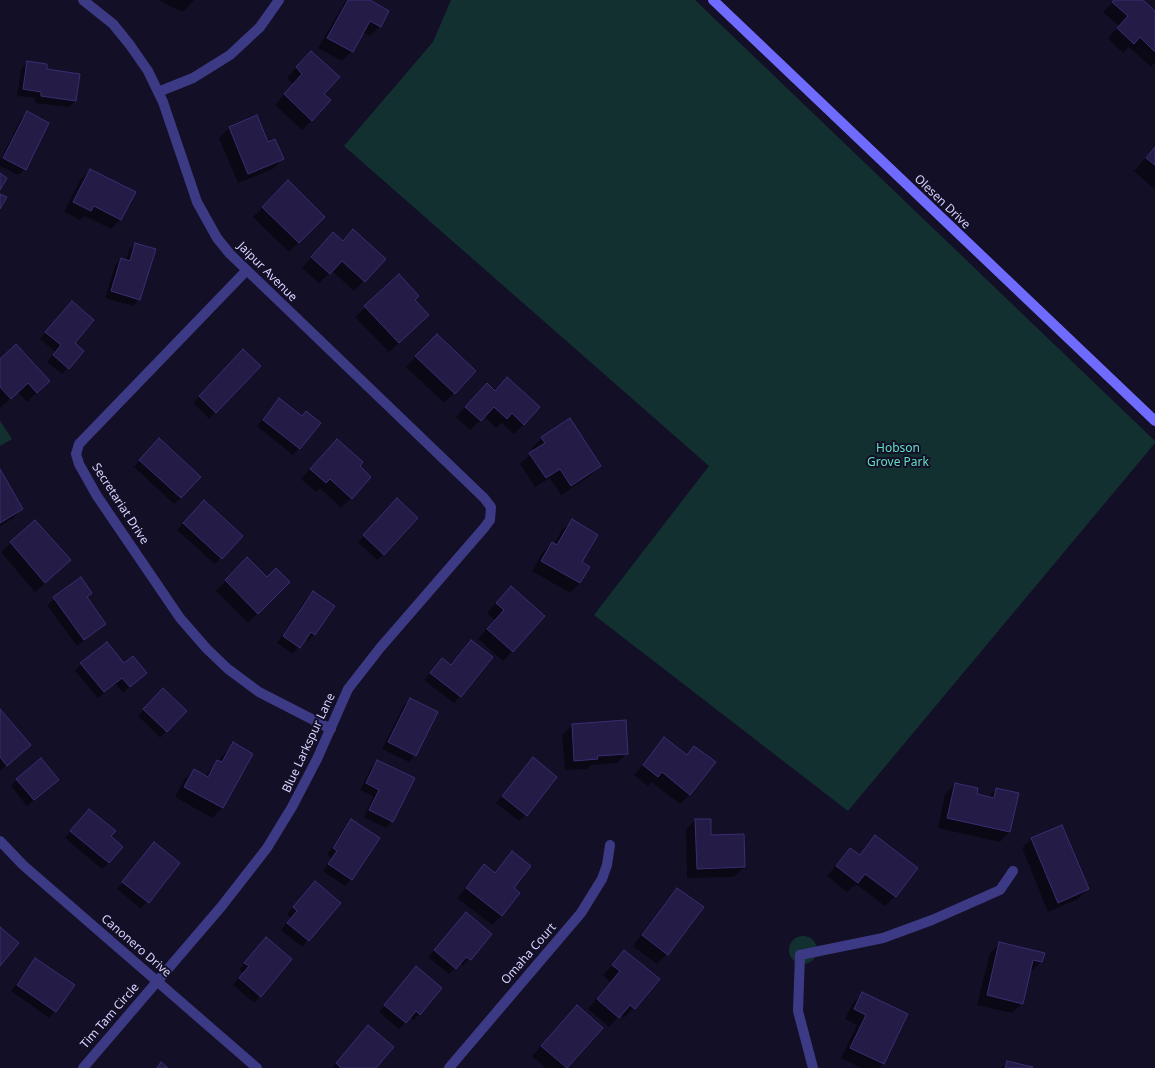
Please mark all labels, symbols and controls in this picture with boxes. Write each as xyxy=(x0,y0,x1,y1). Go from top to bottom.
street label: Olesen Drive xyxy=(911,172,973,232)
street label: Jaipur Avenue xyxy=(234,239,300,305)
park label: Hobson Grove Park xyxy=(867,442,929,470)
street label: Secretariat Drive xyxy=(88,461,152,547)
street label: Blue Larkspur Lane xyxy=(280,691,338,795)
street label: Canonero Drive xyxy=(98,912,174,980)
street label: Omaha Court xyxy=(499,921,559,987)
street label: Tim Tam Circle xyxy=(78,980,142,1052)

